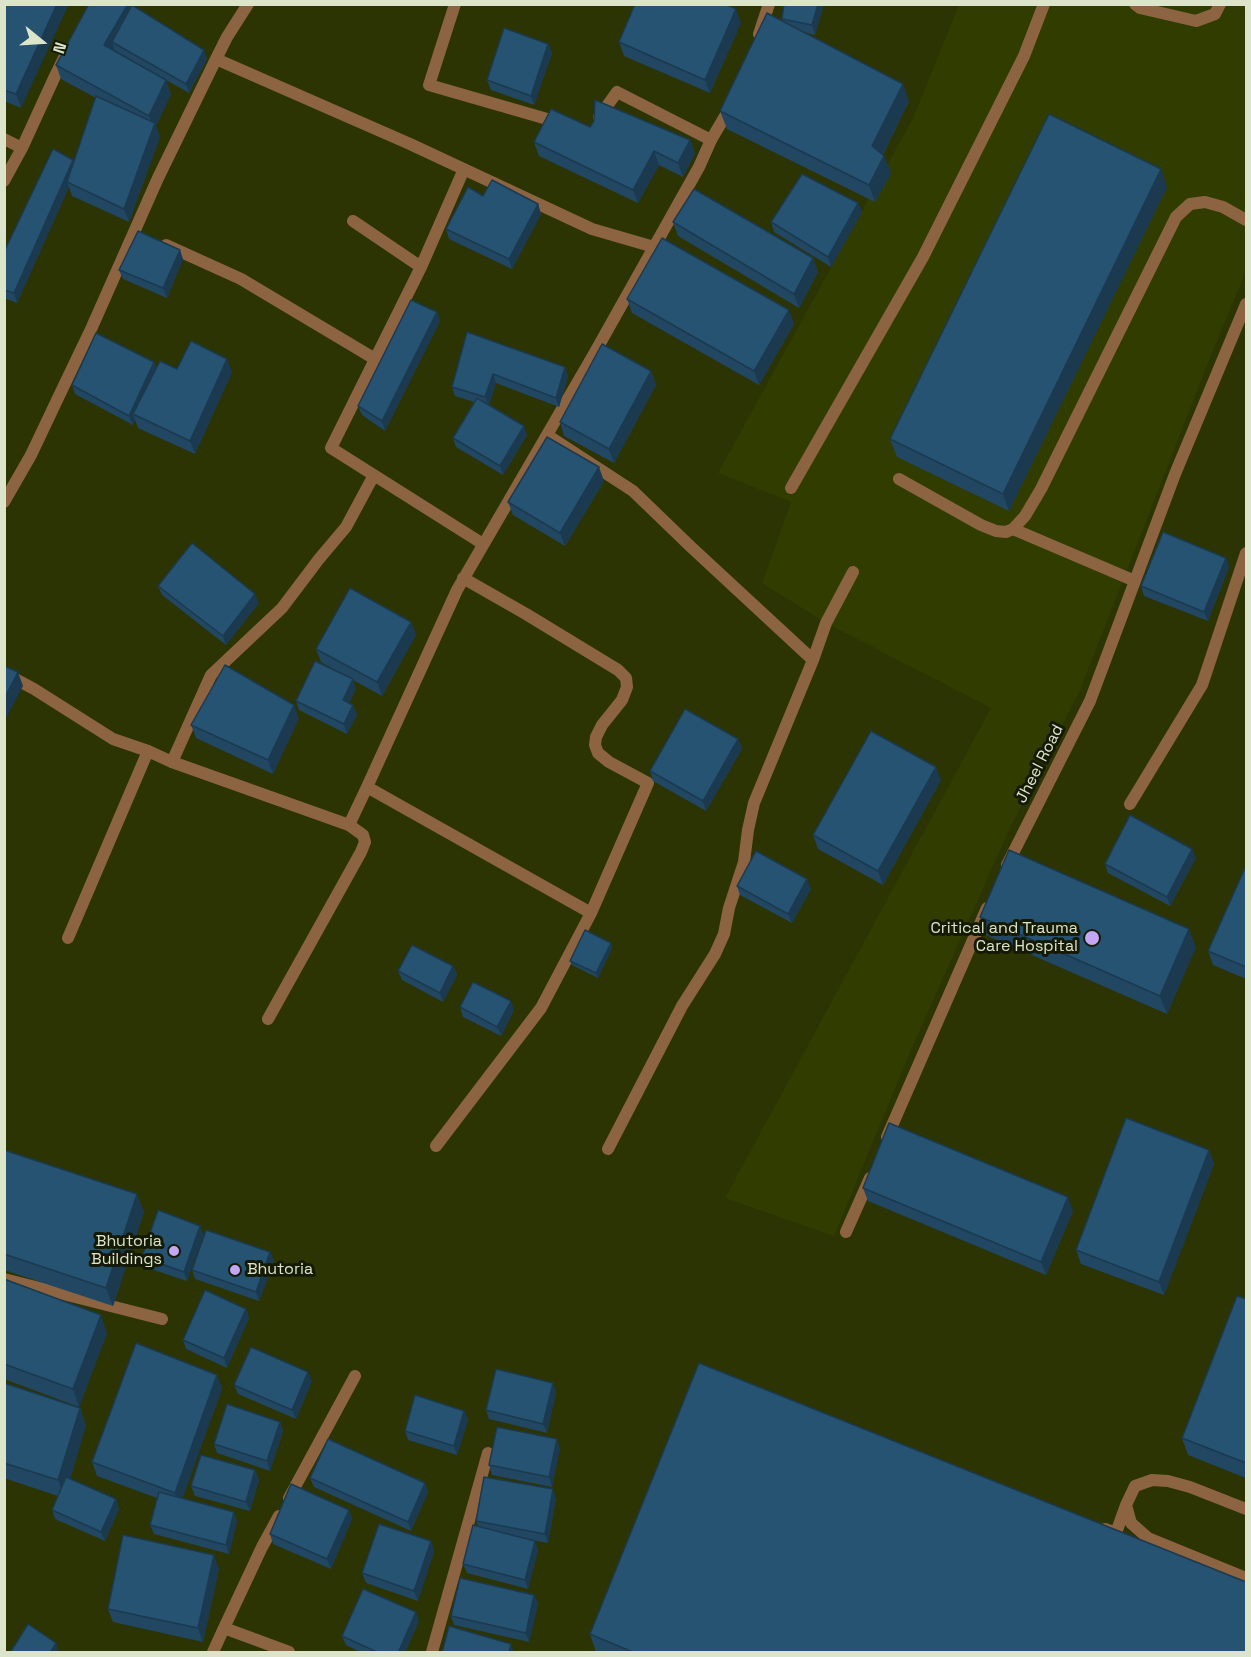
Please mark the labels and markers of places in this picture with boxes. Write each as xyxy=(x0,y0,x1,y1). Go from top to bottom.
place label: Critical and Trauma Care Hospital xyxy=(931,919,1078,957)
marker: Critical and Trauma Care Hospital xyxy=(1083,929,1101,947)
place label: Bhutoria Buildings xyxy=(91,1232,162,1270)
marker: Bhutoria Buildings xyxy=(167,1244,181,1258)
place label: Bhutoria xyxy=(247,1260,313,1280)
marker: Bhutoria xyxy=(228,1263,242,1277)

